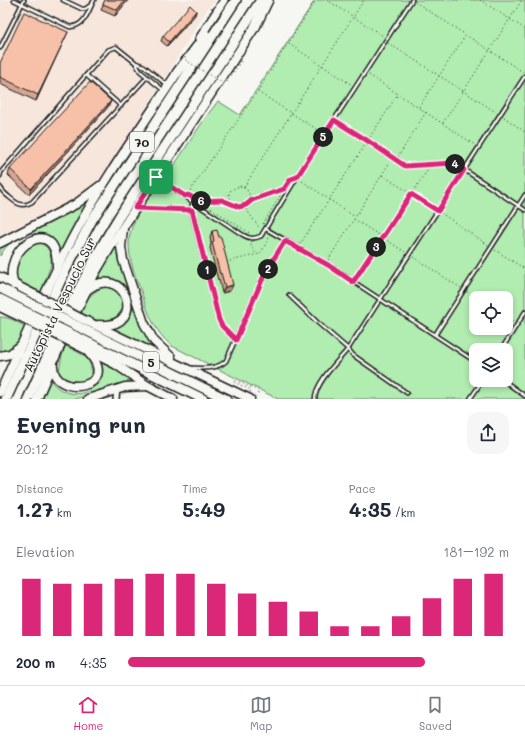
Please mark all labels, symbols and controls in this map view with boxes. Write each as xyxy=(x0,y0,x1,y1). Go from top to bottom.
pin: 5 xyxy=(313,127,333,147)
text: 5 xyxy=(320,129,326,144)
road number: 70 xyxy=(130,132,154,152)
pin: 4 xyxy=(445,154,465,174)
text: 4 xyxy=(452,156,458,171)
pin xyxy=(139,160,173,194)
icon: arrive xyxy=(145,166,167,188)
pin: 6 xyxy=(191,191,211,211)
text: 6 xyxy=(198,193,204,208)
street label: Autopista Vespucio Sur xyxy=(19,234,99,374)
pin: 3 xyxy=(366,237,386,257)
text: 3 xyxy=(373,239,379,254)
pin: 2 xyxy=(258,259,278,279)
pin: 1 xyxy=(197,260,217,280)
text: 2 xyxy=(265,261,271,276)
text: 1 xyxy=(205,262,209,277)
map controls xyxy=(469,291,513,387)
button: locate xyxy=(469,291,513,335)
button: layers xyxy=(469,343,513,387)
road number: 5 xyxy=(143,352,159,372)
text: Evening run xyxy=(16,410,146,439)
button: share xyxy=(467,412,509,454)
text: 20:12 xyxy=(16,440,48,457)
text: Distance xyxy=(16,481,63,496)
text: Time xyxy=(182,481,207,496)
text: Pace xyxy=(349,481,376,496)
text: 1.27 xyxy=(16,496,53,522)
text: 5:49 xyxy=(182,496,225,522)
text: 4:35 xyxy=(349,496,391,522)
text: km xyxy=(53,505,71,520)
text: /km xyxy=(391,505,415,520)
text: Elevation xyxy=(16,543,74,560)
text: 181–192 m xyxy=(444,543,509,560)
text: 200 m xyxy=(16,654,55,671)
text: 4:35 xyxy=(80,654,107,671)
tab: Home xyxy=(73,694,103,733)
tab: Map xyxy=(250,694,272,733)
tab: Saved xyxy=(419,694,452,733)

